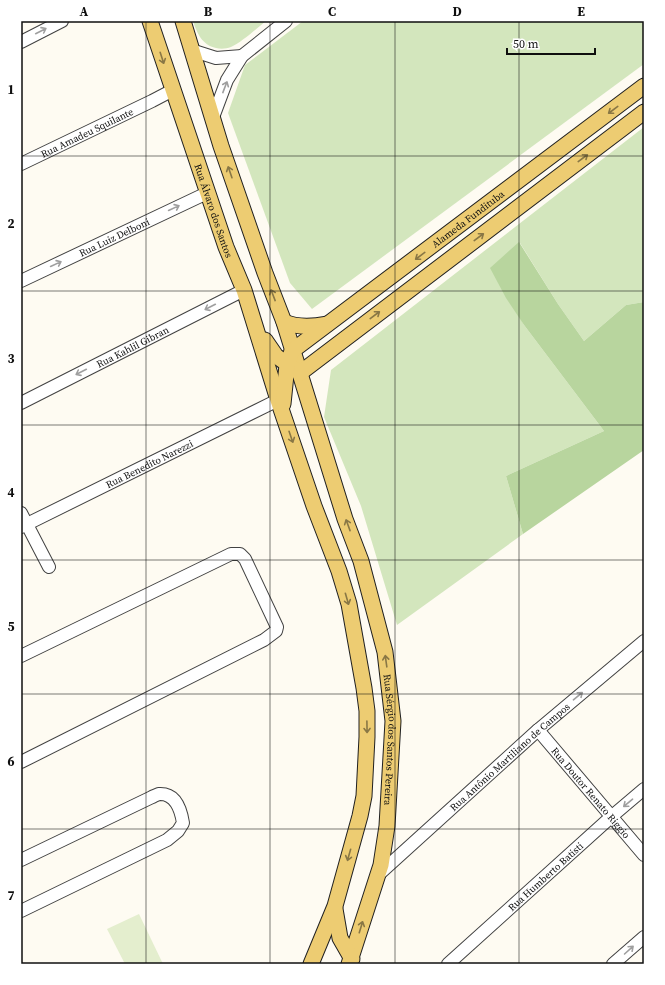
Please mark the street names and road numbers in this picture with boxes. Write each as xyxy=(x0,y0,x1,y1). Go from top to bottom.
street label: Rua Amadeu Squilante xyxy=(39,105,135,161)
street label: Rua Álvaro dos Santos xyxy=(191,162,236,260)
street label: Alameda Fundituba xyxy=(429,187,508,251)
street label: Rua Luiz Delboni xyxy=(77,215,152,260)
street label: Rua Kahlil Gibran xyxy=(94,323,171,371)
street label: Rua Benedito Narezzi xyxy=(104,437,195,491)
street label: Rua Sérgio dos Santos Pereira xyxy=(381,673,399,807)
street label: Rua Antônio Martiliano de Campos xyxy=(447,700,573,814)
street label: Rua Doutor Renato Riggio xyxy=(548,745,633,841)
street label: Rua Humberto Batisti xyxy=(505,839,586,914)

